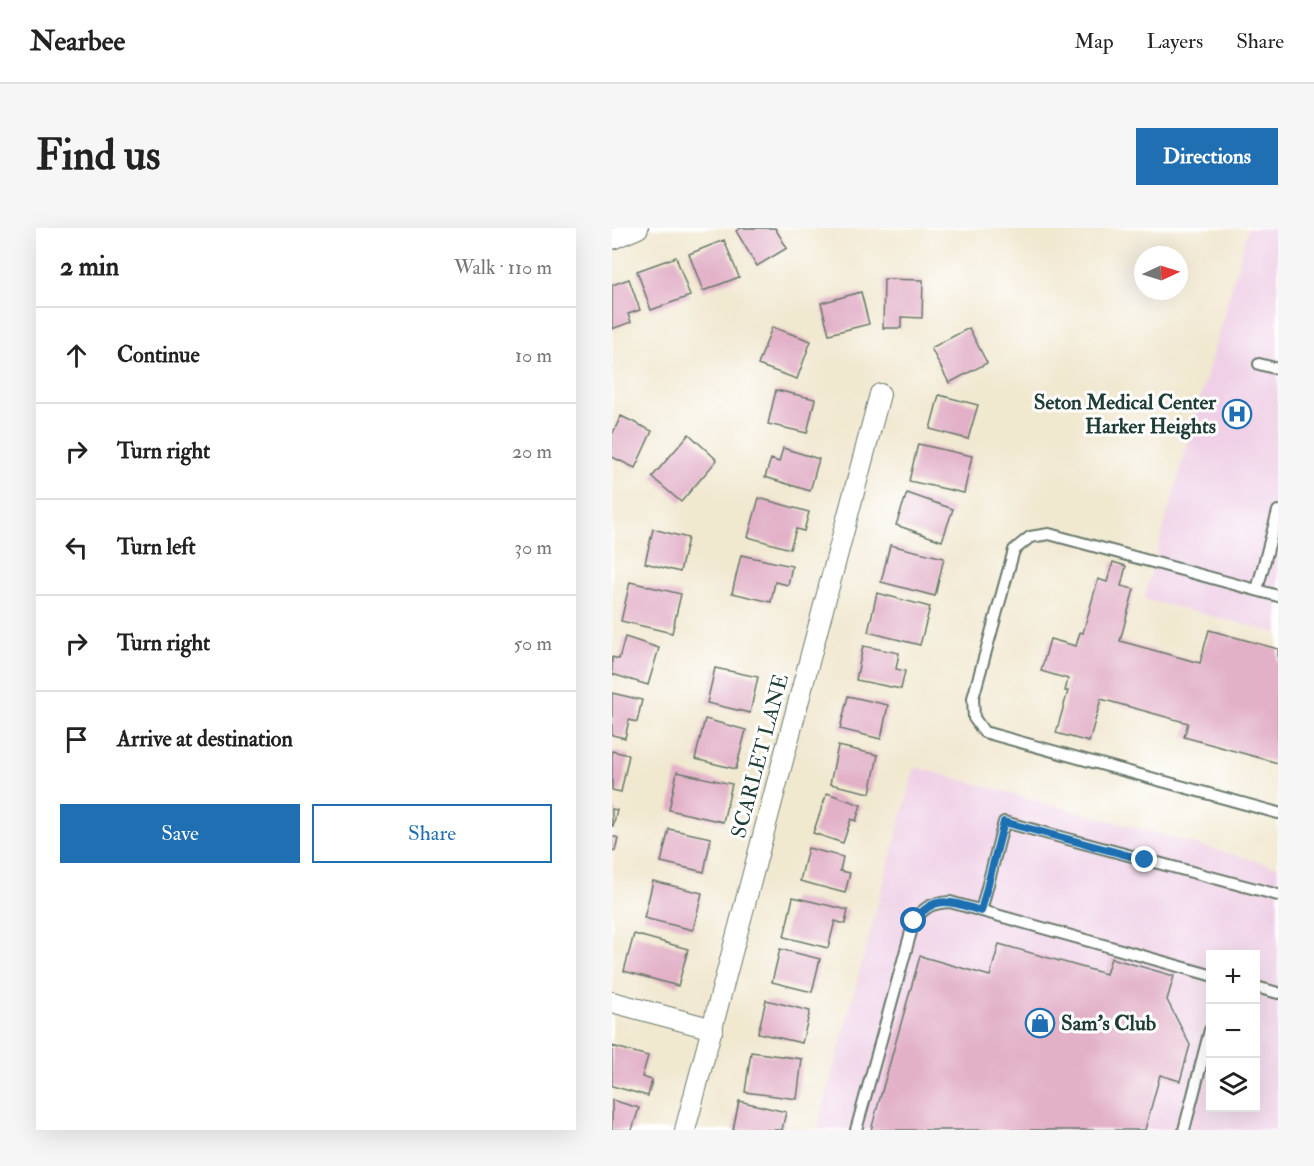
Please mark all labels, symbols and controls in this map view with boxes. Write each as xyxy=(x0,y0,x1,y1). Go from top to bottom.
text: Nearbee xyxy=(30,24,125,59)
text: Map xyxy=(1074,28,1114,55)
text: Layers xyxy=(1147,28,1203,55)
text: Share xyxy=(1236,28,1284,55)
button: Directions xyxy=(1136,128,1278,185)
text: Find us xyxy=(36,130,160,182)
north arrow xyxy=(1134,246,1188,300)
text: 2 min xyxy=(60,251,119,283)
text: Walk · 110 m xyxy=(454,255,552,280)
icon: ahead xyxy=(60,339,93,372)
text: Continue xyxy=(117,341,200,369)
text: 10 m xyxy=(515,343,552,368)
place label: Seton Medical Center Harker Heights xyxy=(1034,389,1217,440)
hospital icon: Seton Medical Center Harker Heights xyxy=(1221,398,1253,430)
icon: right xyxy=(60,435,93,468)
text: Turn right xyxy=(117,437,210,465)
text: 20 m xyxy=(512,439,552,464)
icon: left xyxy=(60,531,93,564)
text: Turn left xyxy=(117,533,196,561)
text: 30 m xyxy=(514,535,552,560)
icon: right xyxy=(60,627,93,660)
text: Turn right xyxy=(117,629,210,657)
text: 50 m xyxy=(513,631,552,656)
street label: SCARLET LANE xyxy=(725,671,795,841)
icon: arrive xyxy=(60,723,93,756)
text: Arrive at destination xyxy=(117,725,293,753)
button: Save xyxy=(60,804,300,863)
button: Share xyxy=(312,804,552,863)
route end xyxy=(1131,846,1157,872)
route start xyxy=(900,907,926,933)
map controls xyxy=(1206,950,1260,1112)
button: + xyxy=(1206,950,1260,1004)
button: − xyxy=(1206,1004,1260,1058)
shop icon: Sam's Club xyxy=(1024,1007,1056,1039)
place label: Sam's Club xyxy=(1061,1010,1157,1037)
button: layers xyxy=(1206,1058,1260,1112)

